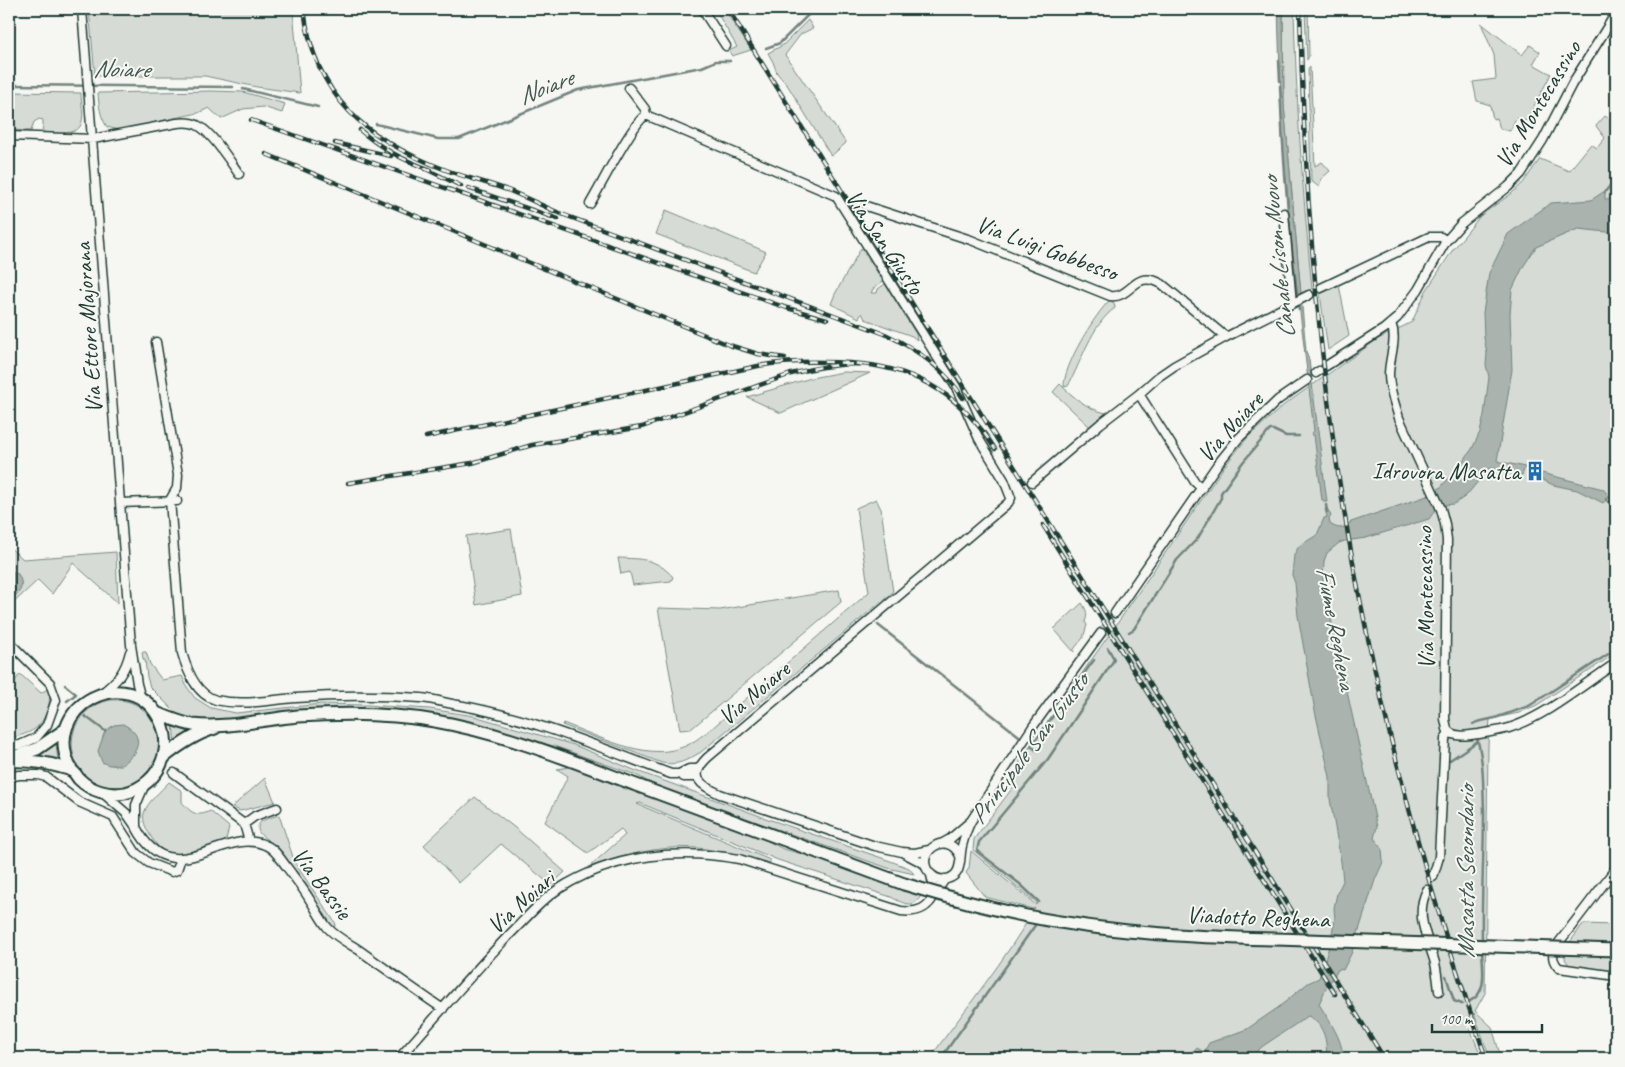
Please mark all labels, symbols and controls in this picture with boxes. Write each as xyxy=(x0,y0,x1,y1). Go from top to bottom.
street label: Via Montecassino xyxy=(1488,34,1588,173)
water label: Noiare xyxy=(93,53,153,86)
water label: Noiare xyxy=(514,61,581,112)
water label: Canale Lison Nuovo xyxy=(1253,172,1302,340)
street label: Via San Giusto xyxy=(839,184,932,301)
street label: Via Luigi Gobbesso xyxy=(972,209,1124,288)
street label: Via Ettore Majorana xyxy=(67,240,109,414)
street label: Via Noiare xyxy=(1191,384,1271,468)
place label: Idrovora Masatta xyxy=(1372,456,1522,486)
building icon: Idrovora Masatta xyxy=(1524,460,1546,482)
street label: Via Montecassino xyxy=(1409,525,1441,670)
water label: Fiume Reghena xyxy=(1308,564,1364,695)
street label: Via Noiare xyxy=(712,653,798,732)
water label: Principale San Giusto xyxy=(962,664,1098,830)
water label: Masatta Secondario xyxy=(1450,782,1482,958)
street label: Via Bassie xyxy=(285,841,360,927)
street label: Via Noiari xyxy=(481,861,564,940)
street label: Viadotto Reghena xyxy=(1186,900,1331,935)
scale bar xyxy=(1432,1002,1542,1034)
text: 100 m xyxy=(1440,1010,1474,1029)

